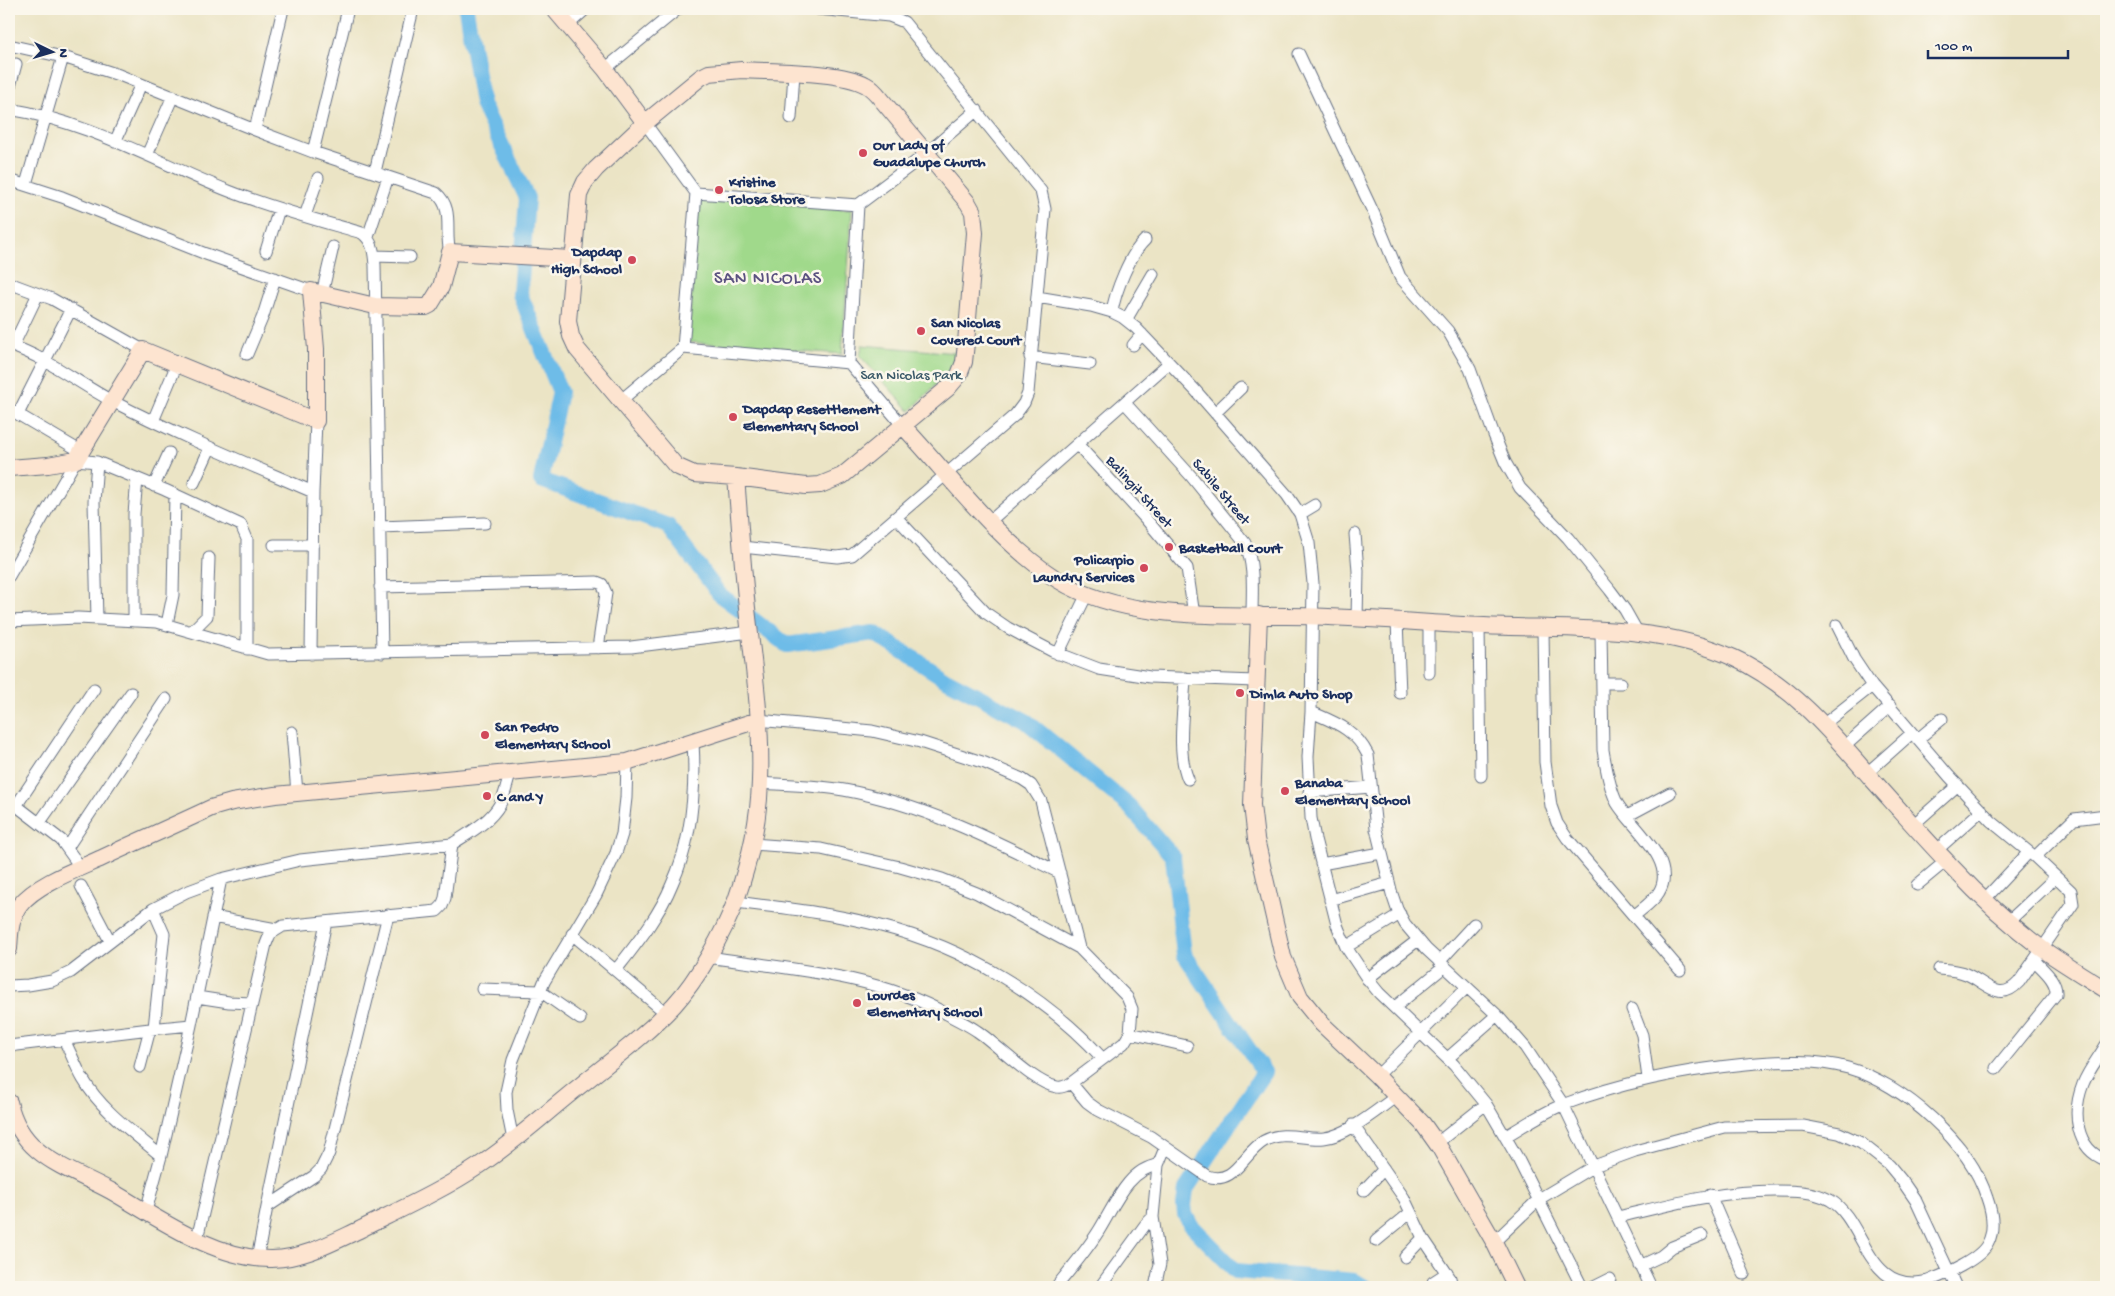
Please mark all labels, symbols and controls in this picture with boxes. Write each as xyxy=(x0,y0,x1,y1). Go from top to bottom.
north arrow xyxy=(28,28,78,78)
scale bar xyxy=(1928,28,2068,60)
text: 100 m xyxy=(1934,38,1973,56)
text: N xyxy=(54,48,71,58)
place label: Our Lady of Guadalupe Church xyxy=(873,137,986,172)
marker: Our Lady of Guadalupe Church xyxy=(857,147,869,159)
place label: Kristine Tolosa Store xyxy=(728,174,806,209)
marker: Kristine Tolosa Store xyxy=(713,184,725,196)
place label: Dapdap High School xyxy=(551,244,623,279)
marker: Dapdap High School xyxy=(626,254,638,266)
district label: SAN NICOLAS xyxy=(714,269,822,290)
place label: San Nicolas Covered Court xyxy=(930,315,1023,350)
marker: San Nicolas Covered Court xyxy=(915,325,927,337)
park label: San Nicolas Park xyxy=(860,367,963,385)
place label: Dapdap Resettlement Elementary School xyxy=(741,401,882,436)
marker: Dapdap Resettlement Elementary School xyxy=(727,411,739,423)
street label: Balingit Street xyxy=(1101,452,1177,534)
street label: Sabile Street xyxy=(1188,455,1255,531)
place label: Basketball Court xyxy=(1178,540,1284,558)
marker: Basketball Court xyxy=(1163,541,1175,553)
place label: Policarpio Laundry Services xyxy=(1033,552,1135,587)
marker: Policarpio Laundry Services xyxy=(1138,562,1150,574)
place label: Dimla Auto Shop xyxy=(1248,686,1353,704)
marker: Dimla Auto Shop xyxy=(1234,687,1246,699)
place label: San Pedro Elementary School xyxy=(495,719,611,754)
marker: San Pedro Elementary School xyxy=(479,729,491,741)
place label: Banaba Elementary School xyxy=(1294,775,1411,810)
marker: Banaba Elementary School xyxy=(1279,785,1291,797)
place label: C and Y xyxy=(496,789,543,807)
marker: C and Y xyxy=(481,790,493,802)
place label: Lourdes Elementary School xyxy=(867,987,983,1022)
marker: Lourdes Elementary School xyxy=(851,997,863,1009)

